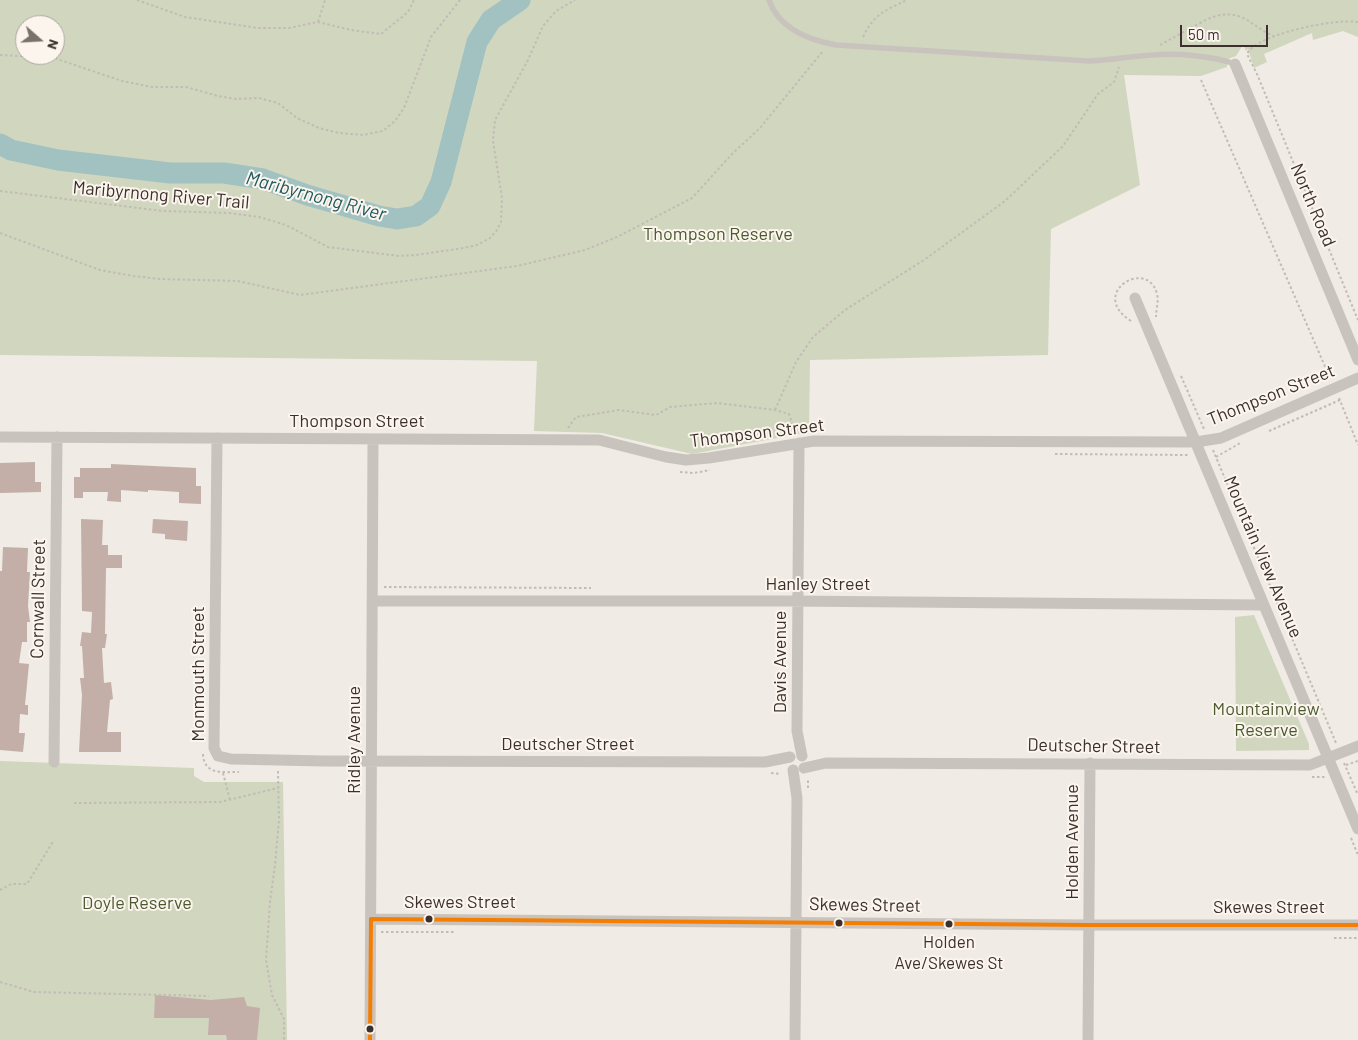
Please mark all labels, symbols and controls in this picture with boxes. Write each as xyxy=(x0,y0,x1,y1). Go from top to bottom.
north arrow xyxy=(15,15,65,65)
scale bar xyxy=(1183,15,1270,47)
text: 50 m xyxy=(1188,25,1220,43)
text: N xyxy=(44,38,63,52)
street label: North Road xyxy=(1286,160,1340,250)
water label: Maribyrnong River xyxy=(243,166,389,226)
street label: Maribyrnong River Trail xyxy=(72,177,250,213)
park label: Thompson Reserve xyxy=(643,223,793,245)
street label: Thompson Street xyxy=(1204,360,1338,430)
street label: Thompson Street xyxy=(289,410,425,432)
street label: Thompson Street xyxy=(689,414,825,452)
street label: Mountain View Avenue xyxy=(1219,473,1307,641)
street label: Cornwall Street xyxy=(26,539,50,659)
street label: Hanley Street xyxy=(765,573,871,595)
street label: Monmouth Street xyxy=(187,606,209,742)
street label: Davis Avenue xyxy=(769,611,791,713)
street label: Ridley Avenue xyxy=(343,686,365,794)
park label: Mountainview Reserve xyxy=(1212,698,1320,741)
street label: Deutscher Street xyxy=(501,733,635,755)
street label: Deutscher Street xyxy=(1027,734,1161,758)
street label: Holden Avenue xyxy=(1061,784,1083,900)
street label: Skewes Street xyxy=(404,891,516,913)
park label: Doyle Reserve xyxy=(82,892,192,914)
street label: Skewes Street xyxy=(809,893,921,917)
street label: Skewes Street xyxy=(1213,896,1325,918)
unlabelled marker xyxy=(424,914,434,924)
unlabelled marker xyxy=(834,918,844,928)
marker: Holden Ave/Skewes St xyxy=(944,919,954,929)
place label: Holden Ave/Skewes St xyxy=(894,932,1004,972)
unlabelled marker xyxy=(365,1024,375,1034)

